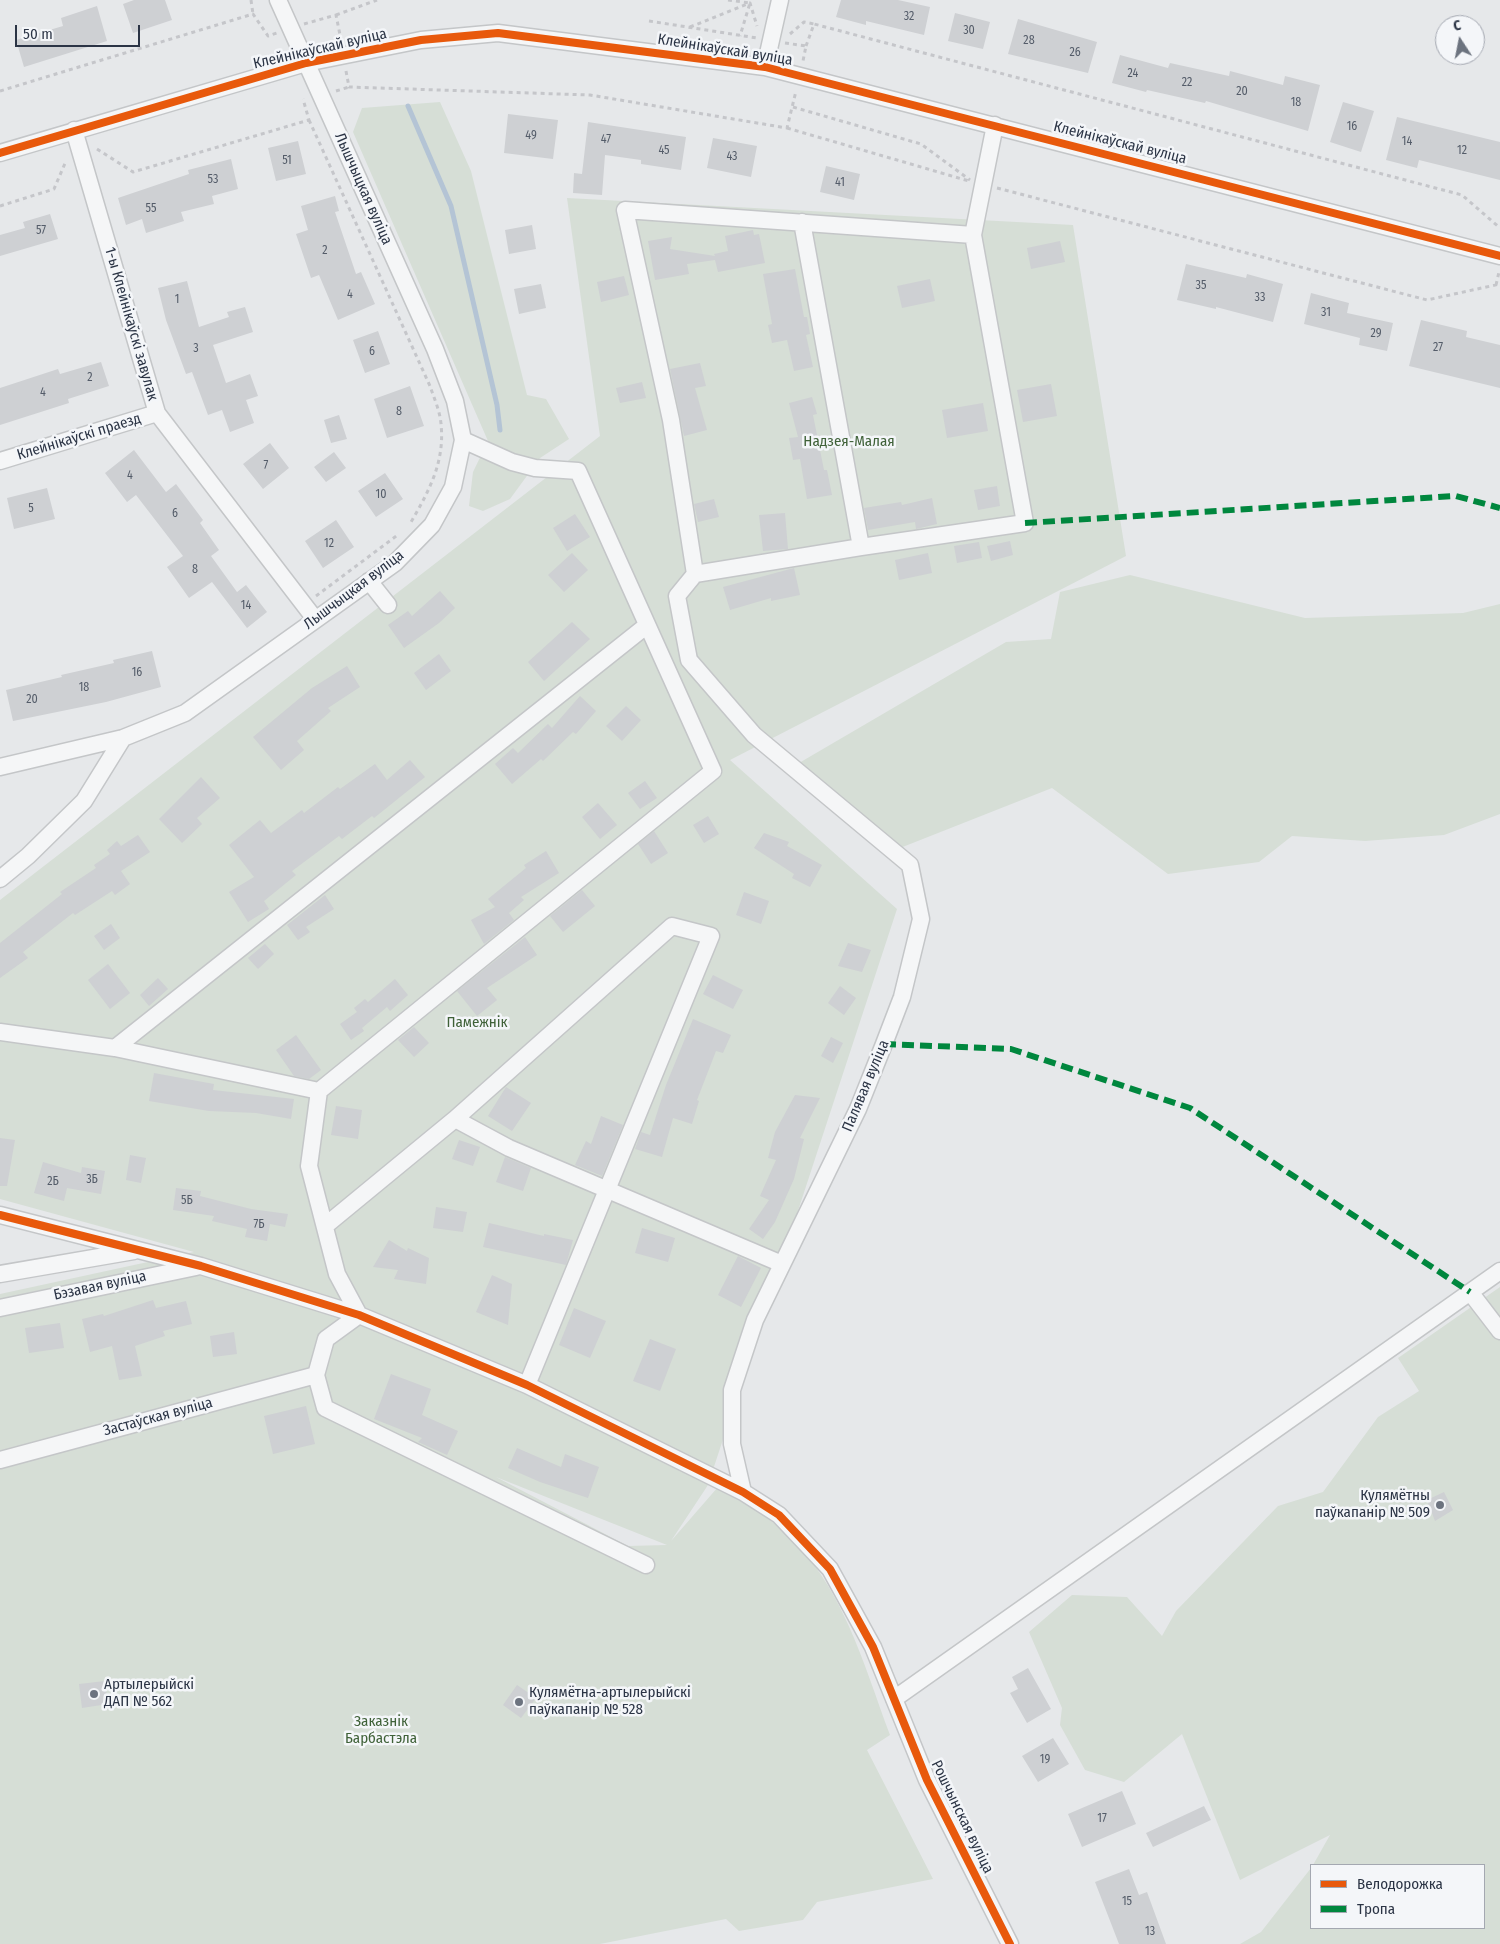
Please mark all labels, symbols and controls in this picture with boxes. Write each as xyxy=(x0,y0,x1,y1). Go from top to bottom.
house number: 32 xyxy=(904,10,914,24)
scale bar xyxy=(18,15,142,47)
north arrow xyxy=(1435,15,1485,65)
text: С xyxy=(1452,17,1462,35)
house number: 30 xyxy=(963,24,975,38)
text: 50 m xyxy=(23,25,53,43)
street label: Клейнікаўскай вуліца xyxy=(252,25,388,73)
street label: Клейнікаўскай вуліца xyxy=(656,30,794,70)
house number: 28 xyxy=(1023,34,1035,48)
house number: 26 xyxy=(1069,46,1081,60)
house number: 24 xyxy=(1128,67,1138,81)
house number: 22 xyxy=(1182,76,1192,90)
house number: 20 xyxy=(1236,85,1248,99)
house number: 18 xyxy=(1291,96,1301,110)
street label: Клейнікаўскай вуліца xyxy=(1052,118,1188,168)
house number: 16 xyxy=(1347,120,1357,134)
house number: 49 xyxy=(525,129,537,143)
street label: Лышчыцкая вуліца xyxy=(330,130,396,248)
house number: 47 xyxy=(601,133,611,147)
house number: 14 xyxy=(1402,135,1412,149)
house number: 45 xyxy=(658,144,670,158)
house number: 12 xyxy=(1457,144,1467,158)
house number: 43 xyxy=(726,150,738,164)
house number: 51 xyxy=(282,154,292,168)
house number: 53 xyxy=(208,173,218,187)
house number: 41 xyxy=(835,176,845,190)
house number: 55 xyxy=(146,202,156,216)
house number: 57 xyxy=(36,224,46,238)
house number: 2 xyxy=(322,244,328,258)
street label: 1-ы Клейнікаўскі завулак xyxy=(100,245,162,403)
house number: 35 xyxy=(1196,279,1206,293)
house number: 4 xyxy=(347,288,353,302)
house number: 33 xyxy=(1255,291,1265,305)
house number: 1 xyxy=(175,293,179,307)
house number: 31 xyxy=(1321,306,1331,320)
house number: 29 xyxy=(1370,327,1382,341)
house number: 27 xyxy=(1433,341,1443,355)
house number: 3 xyxy=(193,342,199,356)
house number: 6 xyxy=(369,345,375,359)
house number: 2 xyxy=(87,371,93,385)
house number: 4 xyxy=(40,386,46,400)
house number: 8 xyxy=(396,405,402,419)
street label: Клейнікаўскі праезд xyxy=(15,410,143,464)
park label: Надзея-Малая xyxy=(803,433,895,451)
house number: 7 xyxy=(264,459,268,473)
house number: 4 xyxy=(127,469,133,483)
house number: 10 xyxy=(376,488,386,502)
house number: 5 xyxy=(28,502,34,516)
house number: 6 xyxy=(172,507,178,521)
house number: 12 xyxy=(324,537,334,551)
street label: Лышчыцкая вуліца xyxy=(300,547,408,633)
house number: 8 xyxy=(192,563,198,577)
house number: 14 xyxy=(241,599,251,613)
house number: 16 xyxy=(132,666,142,680)
house number: 18 xyxy=(79,681,89,695)
house number: 20 xyxy=(26,693,38,707)
park label: Памежнік xyxy=(446,1014,508,1032)
street label: Палявая вуліца xyxy=(839,1037,893,1135)
house number: 3Б xyxy=(86,1173,98,1187)
house number: 2Б xyxy=(47,1175,59,1189)
house number: 5Б xyxy=(181,1194,193,1208)
house number: 7Б xyxy=(253,1218,265,1232)
street label: Бэзавая вуліца xyxy=(52,1267,148,1305)
street label: Застаўская вуліца xyxy=(101,1394,215,1440)
place label: Кулямётны паўкапанір № 509 xyxy=(1315,1487,1430,1522)
marker: Кулямётны паўкапанір № 509 xyxy=(1434,1499,1446,1511)
place label: Артылерыйскі ДАП № 562 xyxy=(104,1676,194,1711)
place label: Кулямётна-артылерыйскі паўкапанір № 528 xyxy=(529,1684,691,1719)
marker: Артылерыйскі ДАП № 562 xyxy=(88,1688,100,1700)
marker: Кулямётна-артылерыйскі паўкапанір № 528 xyxy=(513,1696,525,1708)
park label: Заказнік Барбастэла xyxy=(345,1713,417,1748)
house number: 19 xyxy=(1040,1753,1050,1767)
street label: Рошчынская вуліца xyxy=(927,1758,997,1876)
house number: 17 xyxy=(1097,1812,1107,1826)
legend xyxy=(1310,1864,1485,1929)
text: Велодорожка xyxy=(1357,1875,1443,1893)
house number: 15 xyxy=(1122,1895,1132,1909)
text: Тропа xyxy=(1357,1900,1395,1918)
house number: 13 xyxy=(1145,1925,1155,1939)

